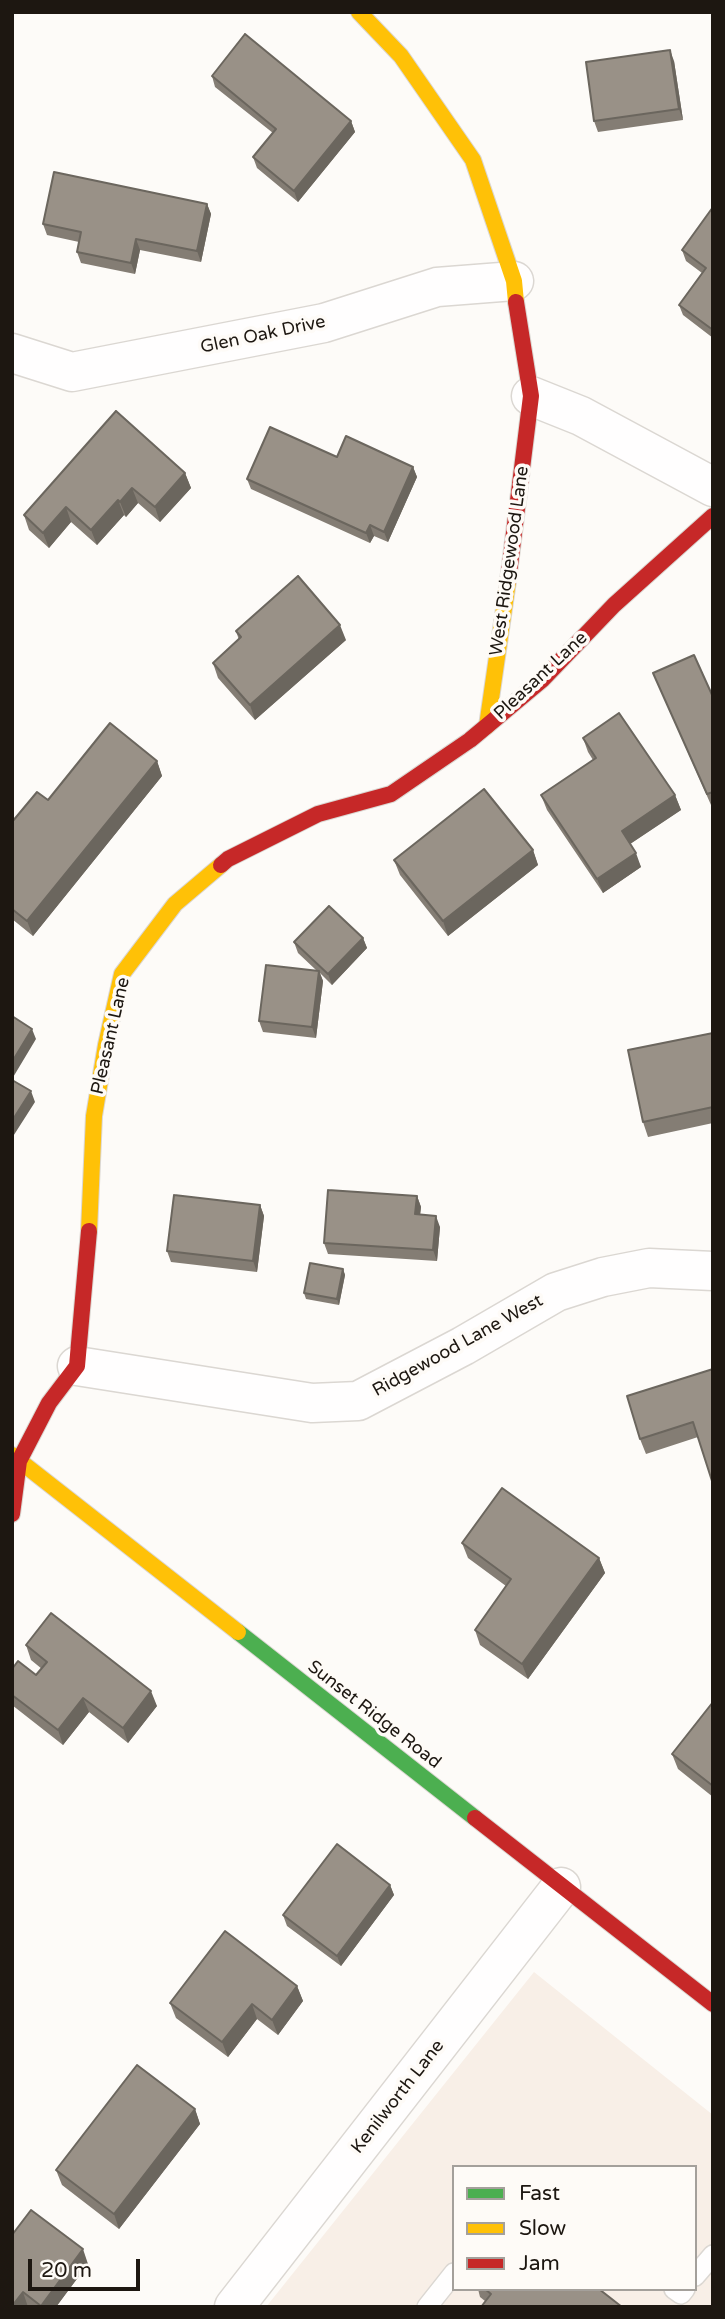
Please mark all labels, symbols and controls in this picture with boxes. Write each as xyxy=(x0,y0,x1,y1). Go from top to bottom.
street label: Glen Oak Drive xyxy=(198,311,328,359)
street label: West Ridgewood Lane xyxy=(486,465,534,657)
street label: Pleasant Lane xyxy=(490,627,592,725)
street label: Pleasant Lane xyxy=(87,975,135,1097)
street label: Ridgewood Lane West xyxy=(369,1290,547,1402)
street label: Sunset Ridge Road xyxy=(303,1656,445,1774)
street label: Kenilworth Lane xyxy=(347,2036,449,2158)
legend xyxy=(452,2165,697,2291)
text: Fast xyxy=(519,2181,560,2206)
text: Slow xyxy=(519,2216,566,2241)
scale bar xyxy=(32,2246,144,2290)
text: Jam xyxy=(519,2251,560,2276)
text: 20 m xyxy=(41,2258,92,2283)

